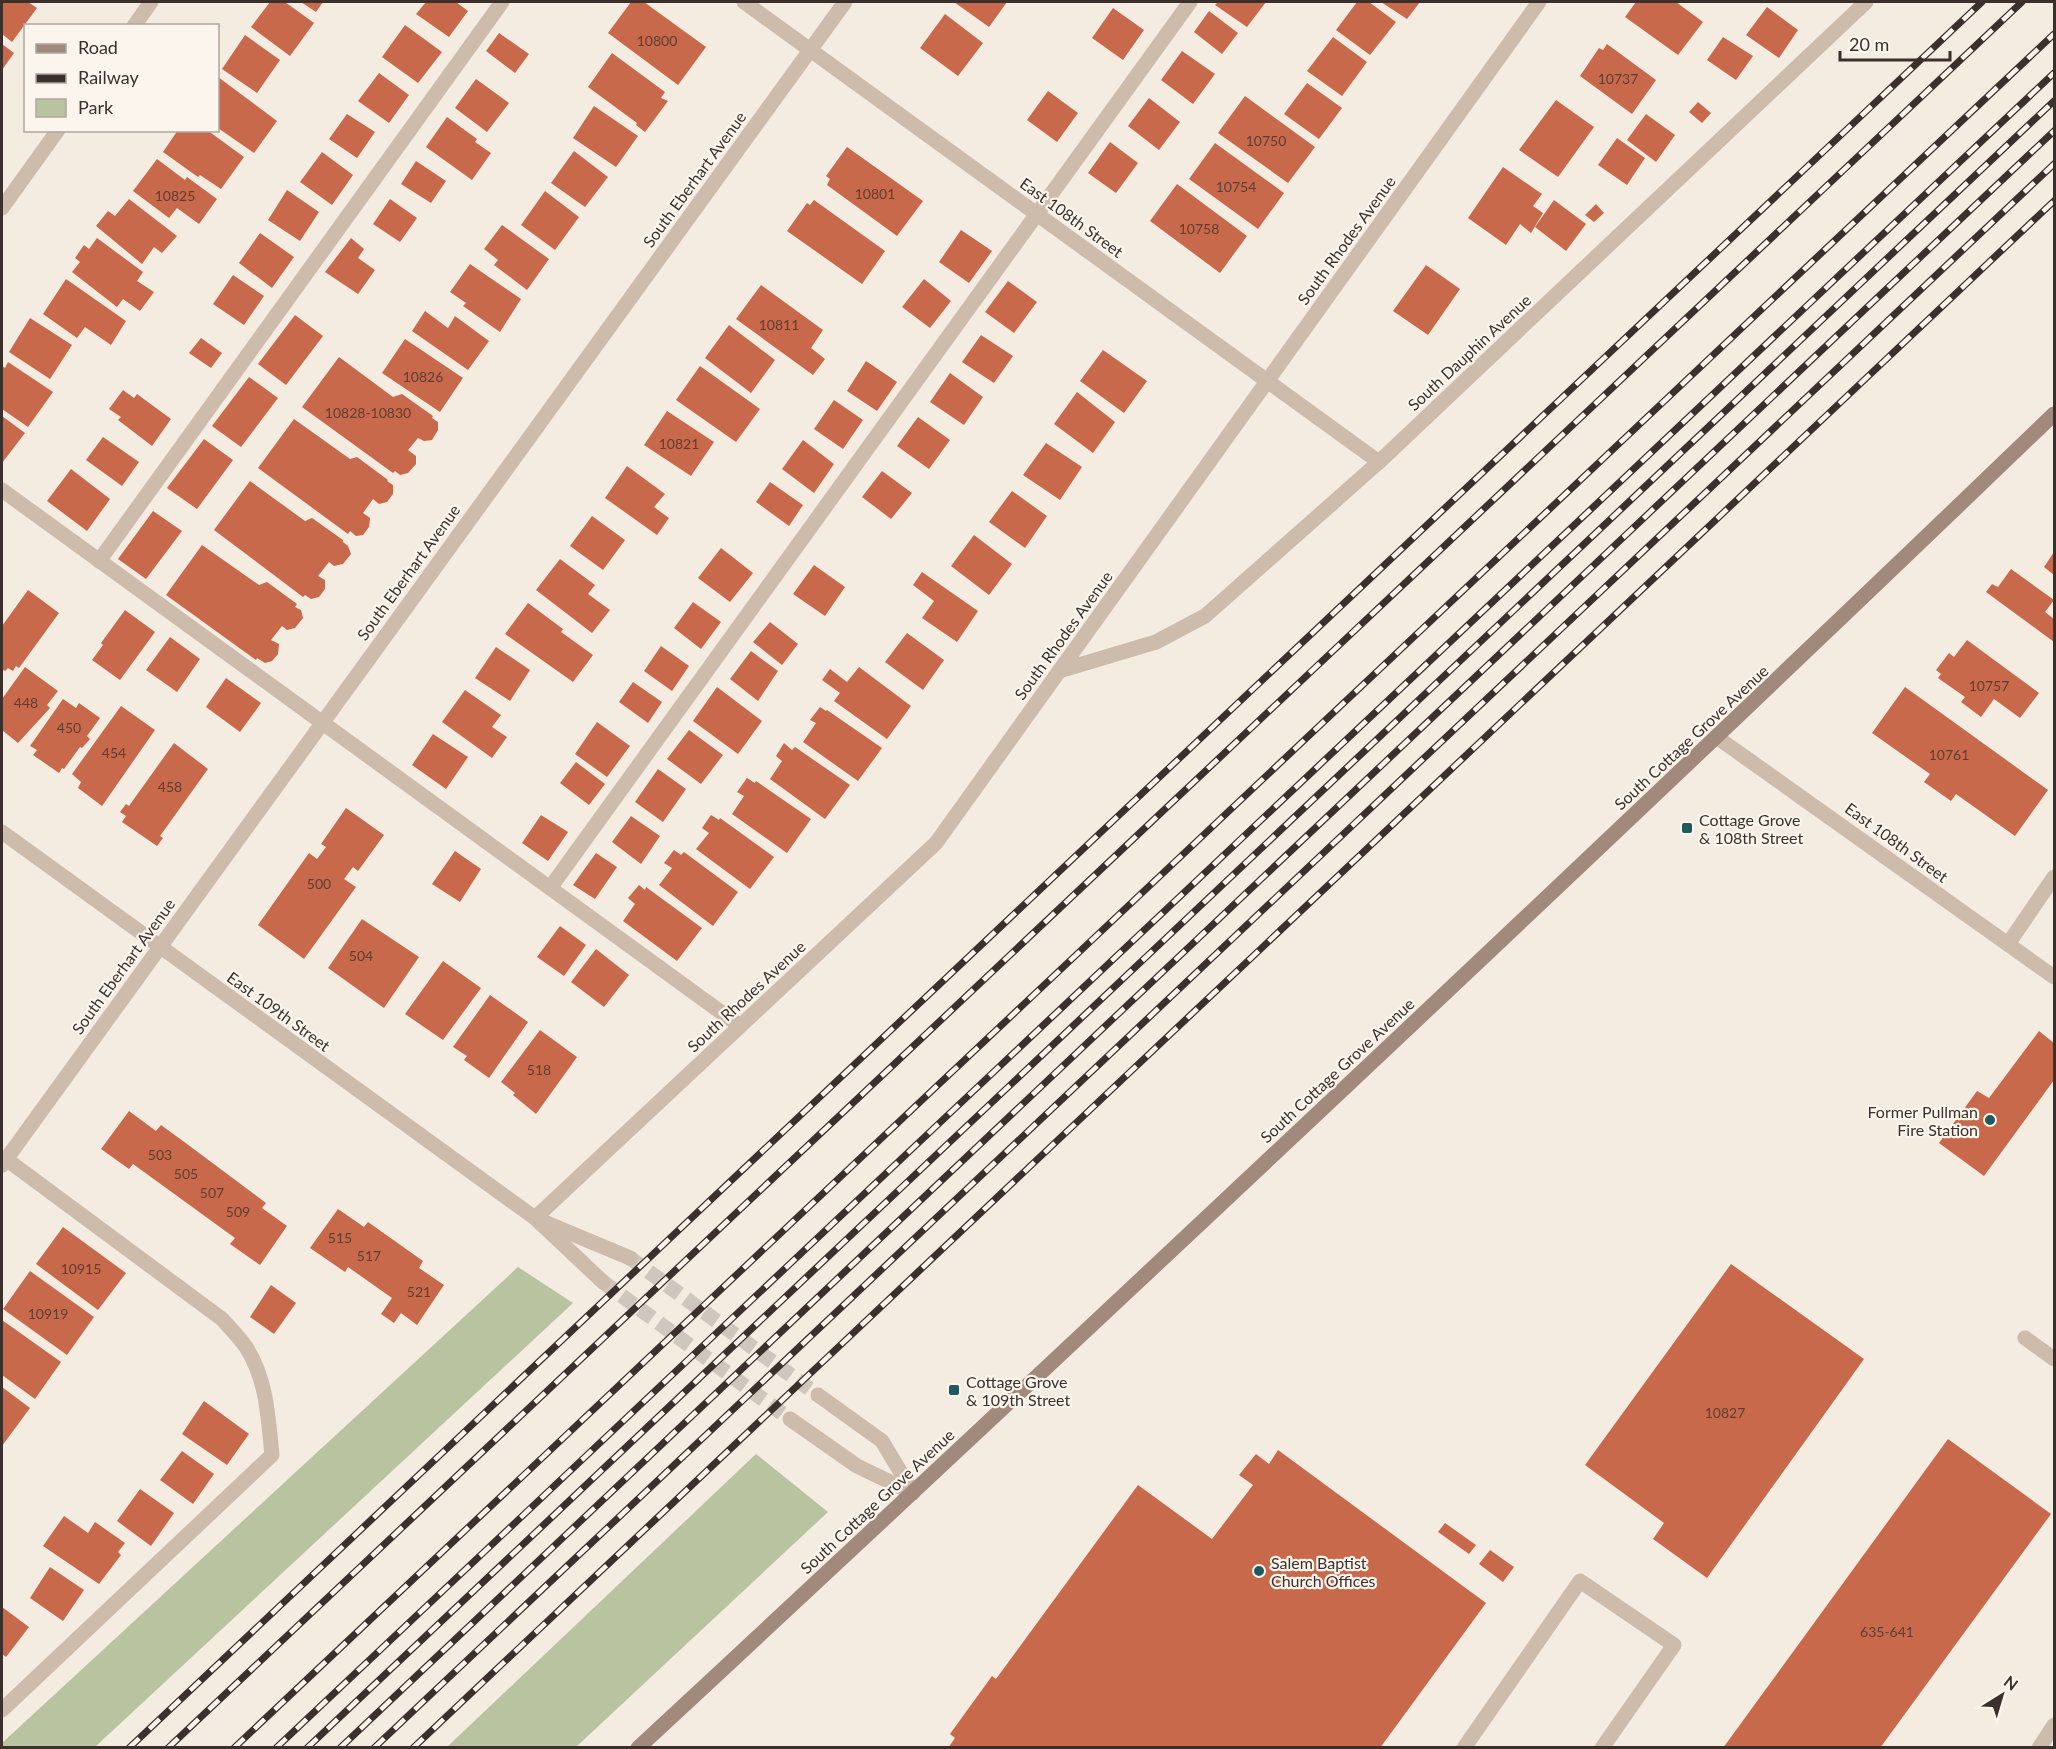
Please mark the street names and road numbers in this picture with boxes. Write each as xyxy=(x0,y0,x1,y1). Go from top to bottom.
street label: South Eberhart Avenue xyxy=(638,108,750,250)
street label: South Rhodes Avenue xyxy=(1293,172,1399,308)
street label: East 108th Street xyxy=(1017,173,1127,261)
street label: South Dauphin Avenue xyxy=(1403,290,1535,414)
street label: South Eberhart Avenue xyxy=(352,501,464,643)
street label: South Rhodes Avenue xyxy=(1010,567,1116,703)
street label: South Cottage Grove Avenue xyxy=(1610,661,1772,813)
street label: East 108th Street xyxy=(1842,798,1952,886)
street label: South Eberhart Avenue xyxy=(67,895,179,1037)
street label: South Rhodes Avenue xyxy=(683,936,809,1056)
street label: East 109th Street xyxy=(224,967,334,1055)
street label: South Cottage Grove Avenue xyxy=(1256,994,1418,1146)
street label: South Cottage Grove Avenue xyxy=(796,1425,958,1577)

